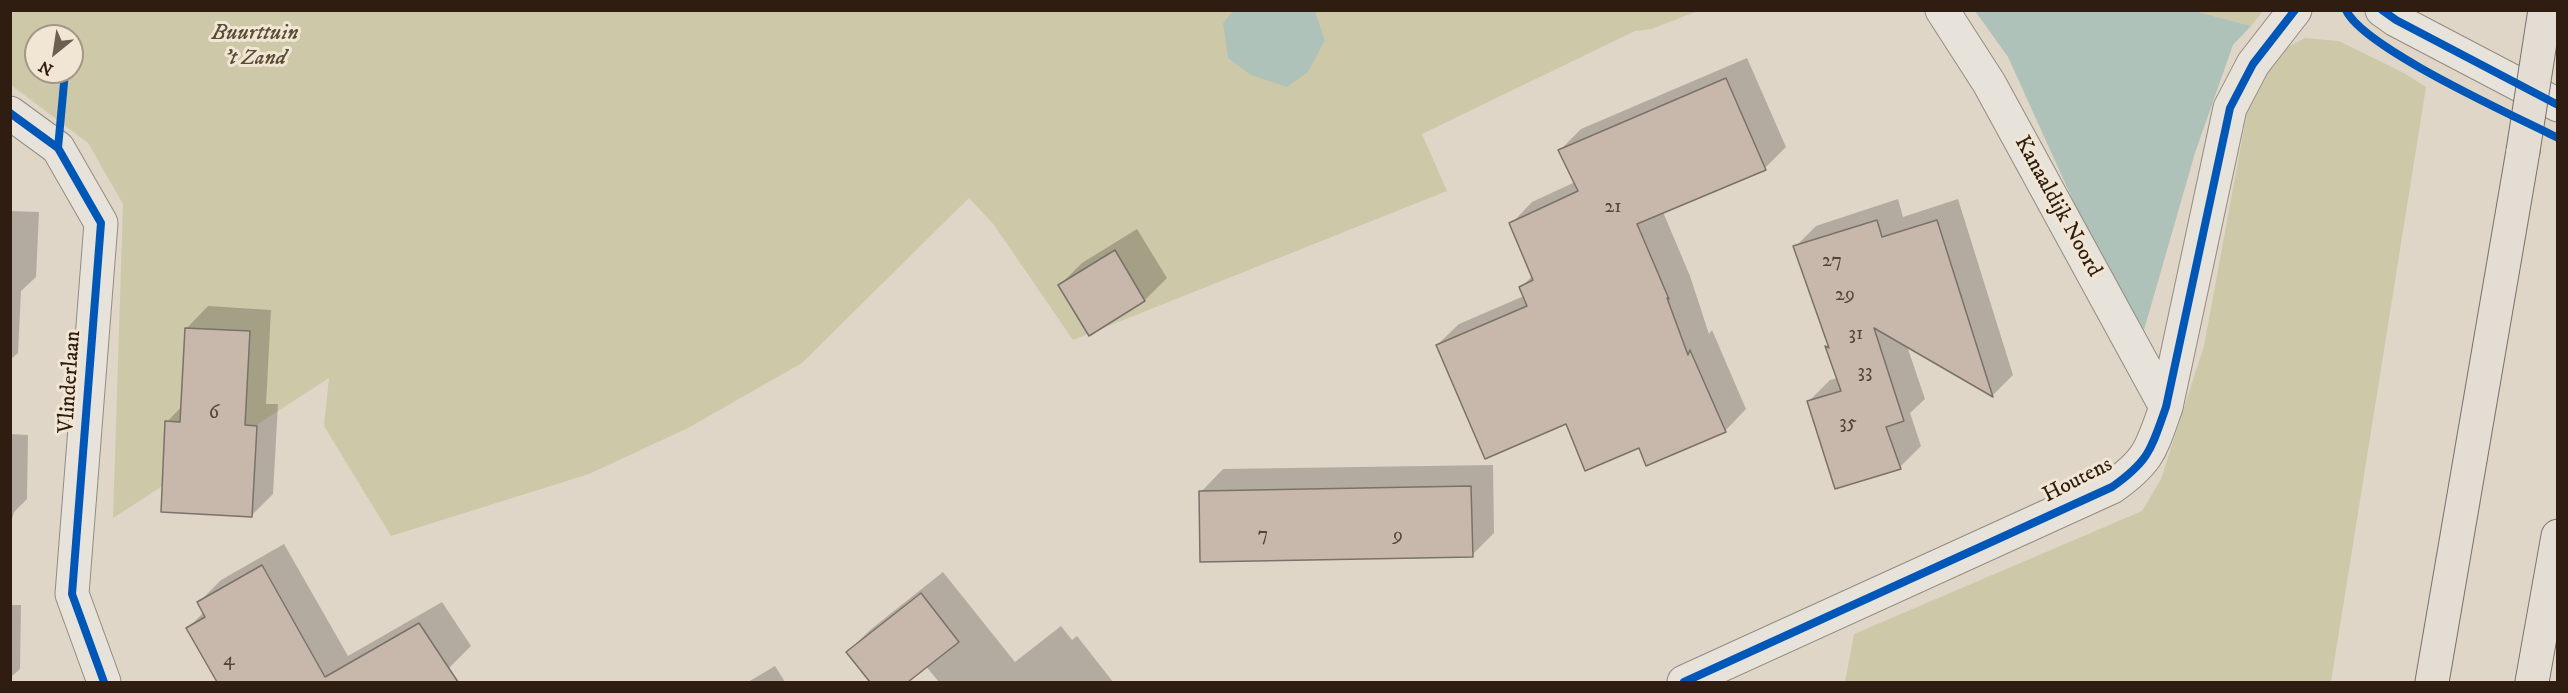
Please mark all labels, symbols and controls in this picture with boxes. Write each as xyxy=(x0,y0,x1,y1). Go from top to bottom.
park label: Buurttuin 't Zand xyxy=(212,21,298,72)
north arrow xyxy=(24,24,84,84)
text: N xyxy=(35,56,57,80)
street label: Kanaaldijk Noord xyxy=(2007,132,2107,282)
house number: 21 xyxy=(1604,196,1622,220)
house number: 27 xyxy=(1822,250,1842,274)
house number: 29 xyxy=(1835,284,1855,308)
house number: 31 xyxy=(1849,323,1863,347)
street label: Vlinderlaan xyxy=(54,330,88,434)
house number: 33 xyxy=(1858,361,1872,385)
house number: 6 xyxy=(209,402,219,426)
house number: 35 xyxy=(1839,412,1857,436)
street label: Houtens xyxy=(2039,452,2117,510)
house number: 7 xyxy=(1258,524,1268,548)
house number: 9 xyxy=(1393,525,1403,549)
house number: 4 xyxy=(223,649,235,673)

